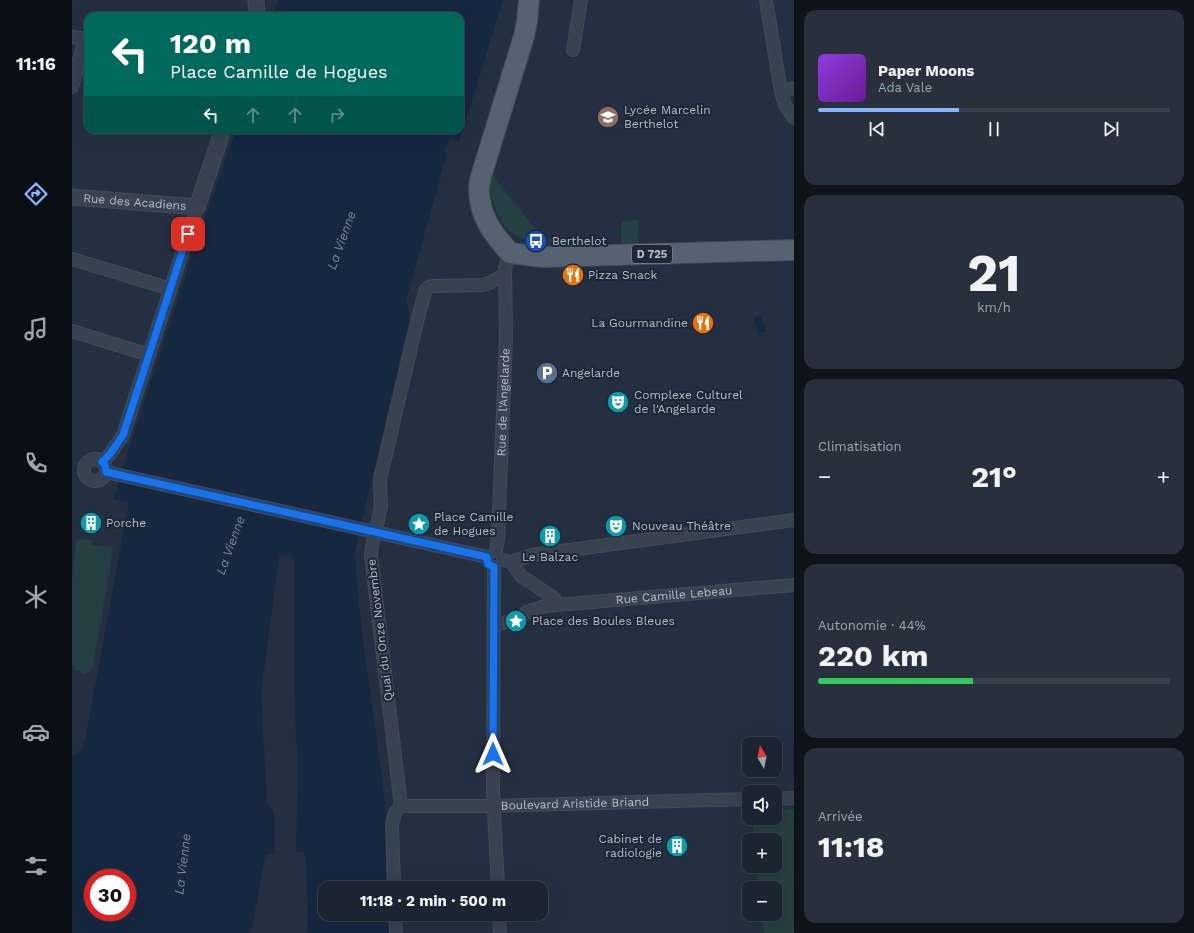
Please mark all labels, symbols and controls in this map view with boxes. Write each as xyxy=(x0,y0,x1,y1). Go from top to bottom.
text: 120 m xyxy=(170,27,251,60)
icon: left xyxy=(104,28,156,80)
text: 11:16 xyxy=(16,53,56,74)
text: Place Camille de Hogues xyxy=(170,61,388,82)
text: Paper Moons xyxy=(878,62,974,80)
text: Ada Vale xyxy=(878,80,932,95)
place label: Lycée Marcelin Berthelot xyxy=(624,103,711,131)
icon: left xyxy=(200,104,222,126)
icon: ahead xyxy=(242,104,264,126)
icon: ahead xyxy=(284,104,306,126)
icon: right xyxy=(326,104,348,126)
school or university icon: Lycée Marcelin Berthelot xyxy=(595,104,621,130)
icon: previous xyxy=(866,118,888,140)
icon: pause xyxy=(983,118,1005,140)
icon: next xyxy=(1100,118,1122,140)
icon: directions xyxy=(22,180,50,208)
street label: Rue des Acadiens xyxy=(83,191,187,213)
water label: La Vienne xyxy=(324,209,359,271)
pin xyxy=(171,217,205,251)
icon: arrive xyxy=(177,223,199,245)
bus stop icon: Berthelot xyxy=(523,228,549,254)
place label: Berthelot xyxy=(552,234,606,248)
text: 21 xyxy=(967,243,1021,304)
road number: D 725 xyxy=(632,245,672,263)
restaurant icon: Pizza Snack xyxy=(560,262,586,288)
place label: Pizza Snack xyxy=(588,268,658,282)
text: km/h xyxy=(977,300,1011,315)
restaurant icon: La Gourmandine xyxy=(690,310,716,336)
icon: music xyxy=(22,315,50,343)
place label: La Gourmandine xyxy=(591,316,688,330)
street label: Rue de l'Angelarde xyxy=(494,348,513,457)
parking icon: Angelarde xyxy=(534,360,560,386)
place label: Angelarde xyxy=(562,366,620,380)
place label: Complexe Culturel de l'Angelarde xyxy=(634,388,743,416)
theatre icon: Complexe Culturel de l'Angelarde xyxy=(605,389,631,415)
text: Climatisation xyxy=(818,439,901,454)
icon: phone xyxy=(22,449,50,477)
text: 21° xyxy=(971,459,1017,494)
text: − xyxy=(818,464,831,489)
text: + xyxy=(1157,464,1170,489)
building icon: Porche xyxy=(78,510,104,536)
place label: Place Camille de Hogues xyxy=(434,510,514,538)
place icon: Place Camille de Hogues xyxy=(406,511,432,537)
theatre icon: Nouveau Théâtre xyxy=(603,513,629,539)
water label: La Vienne xyxy=(213,514,248,576)
place label: Porche xyxy=(106,516,146,530)
place label: Nouveau Théâtre xyxy=(632,519,731,533)
building icon: Le Balzac xyxy=(537,523,563,549)
place label: Le Balzac xyxy=(522,550,578,564)
street label: Quai du Onze Novembre xyxy=(364,558,396,702)
icon: climate xyxy=(22,583,50,611)
street label: Rue Camille Lebeau xyxy=(615,583,733,607)
place icon: Place des Boules Bleues xyxy=(503,608,529,634)
place label: Place des Boules Bleues xyxy=(532,614,675,628)
text: Autonomie · 44% xyxy=(818,618,926,633)
text: 220 km xyxy=(818,638,929,673)
icon: car xyxy=(22,718,50,746)
position arrow xyxy=(472,733,514,775)
north arrow xyxy=(742,737,782,777)
map controls xyxy=(742,737,782,921)
button: sound xyxy=(742,785,782,825)
street label: Boulevard Aristide Briand xyxy=(501,795,649,813)
text: Arrivée xyxy=(818,809,862,824)
text: 11:18 xyxy=(818,829,885,864)
place label: Cabinet de radiologie xyxy=(599,832,662,860)
water label: La Vienne xyxy=(171,833,194,895)
building icon: Cabinet de radiologie xyxy=(664,833,690,859)
button: + xyxy=(742,833,782,873)
icon: filters xyxy=(22,852,50,880)
speed limit sign: 30 xyxy=(84,869,136,921)
button: − xyxy=(742,881,782,921)
text: 11:18 · 2 min · 500 m xyxy=(360,892,506,910)

